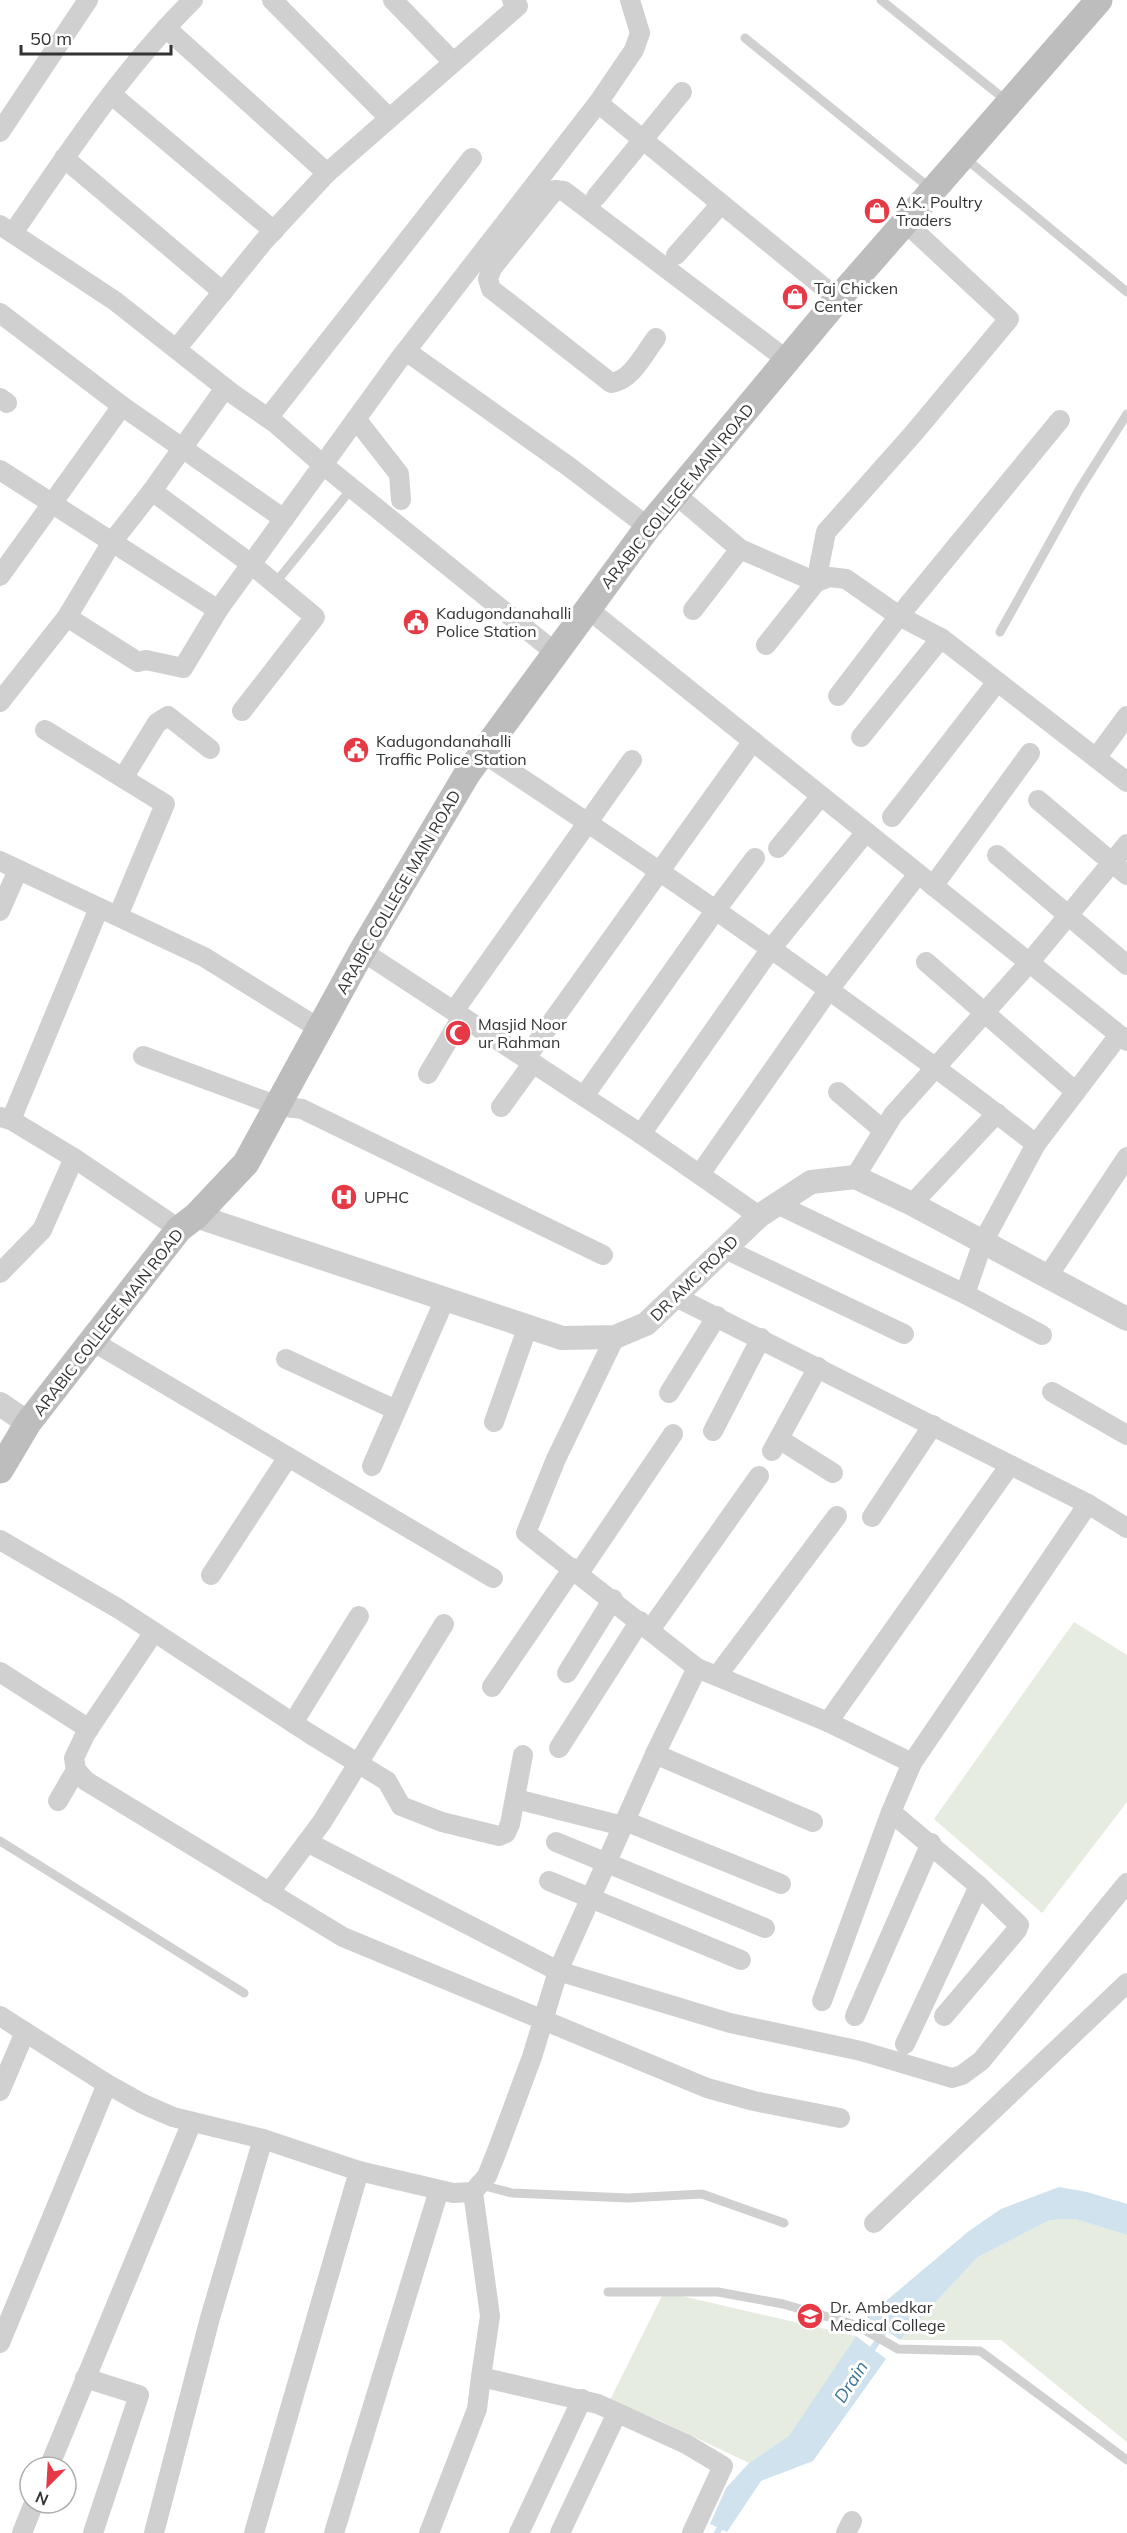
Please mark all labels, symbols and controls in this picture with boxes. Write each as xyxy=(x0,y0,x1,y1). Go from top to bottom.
scale bar xyxy=(21,18,171,56)
text: 50 m xyxy=(30,27,72,50)
place label: A.K. Poultry Traders xyxy=(896,192,983,230)
shop icon: A.K. Poultry Traders xyxy=(862,196,892,226)
place label: Taj Chicken Center xyxy=(814,278,898,316)
shop icon: Taj Chicken Center xyxy=(780,282,810,312)
street label: ARABIC COLLEGE MAIN ROAD xyxy=(596,399,758,593)
place label: Kadugondanahalli Police Station xyxy=(436,603,571,641)
public building icon: Kadugondanahalli Police Station xyxy=(401,607,431,637)
place label: Kadugondanahalli Traffic Police Station xyxy=(376,731,527,769)
public building icon: Kadugondanahalli Traffic Police Station xyxy=(341,735,371,765)
street label: ARABIC COLLEGE MAIN ROAD xyxy=(331,786,465,998)
place label: Masjid Noor ur Rahman xyxy=(478,1014,567,1052)
mosque icon: Masjid Noor ur Rahman xyxy=(443,1018,473,1048)
hospital icon: UPHC xyxy=(329,1182,359,1212)
place label: UPHC xyxy=(364,1187,409,1207)
street label: ARABIC COLLEGE MAIN ROAD xyxy=(29,1224,187,1420)
street label: DR AMC ROAD xyxy=(646,1231,742,1325)
place label: Dr. Ambedkar Medical College xyxy=(830,2297,945,2335)
school or university icon: Dr. Ambedkar Medical College xyxy=(795,2301,825,2331)
water label: Drain xyxy=(829,2356,873,2407)
north arrow xyxy=(18,2455,78,2515)
text: N xyxy=(32,2487,51,2510)

